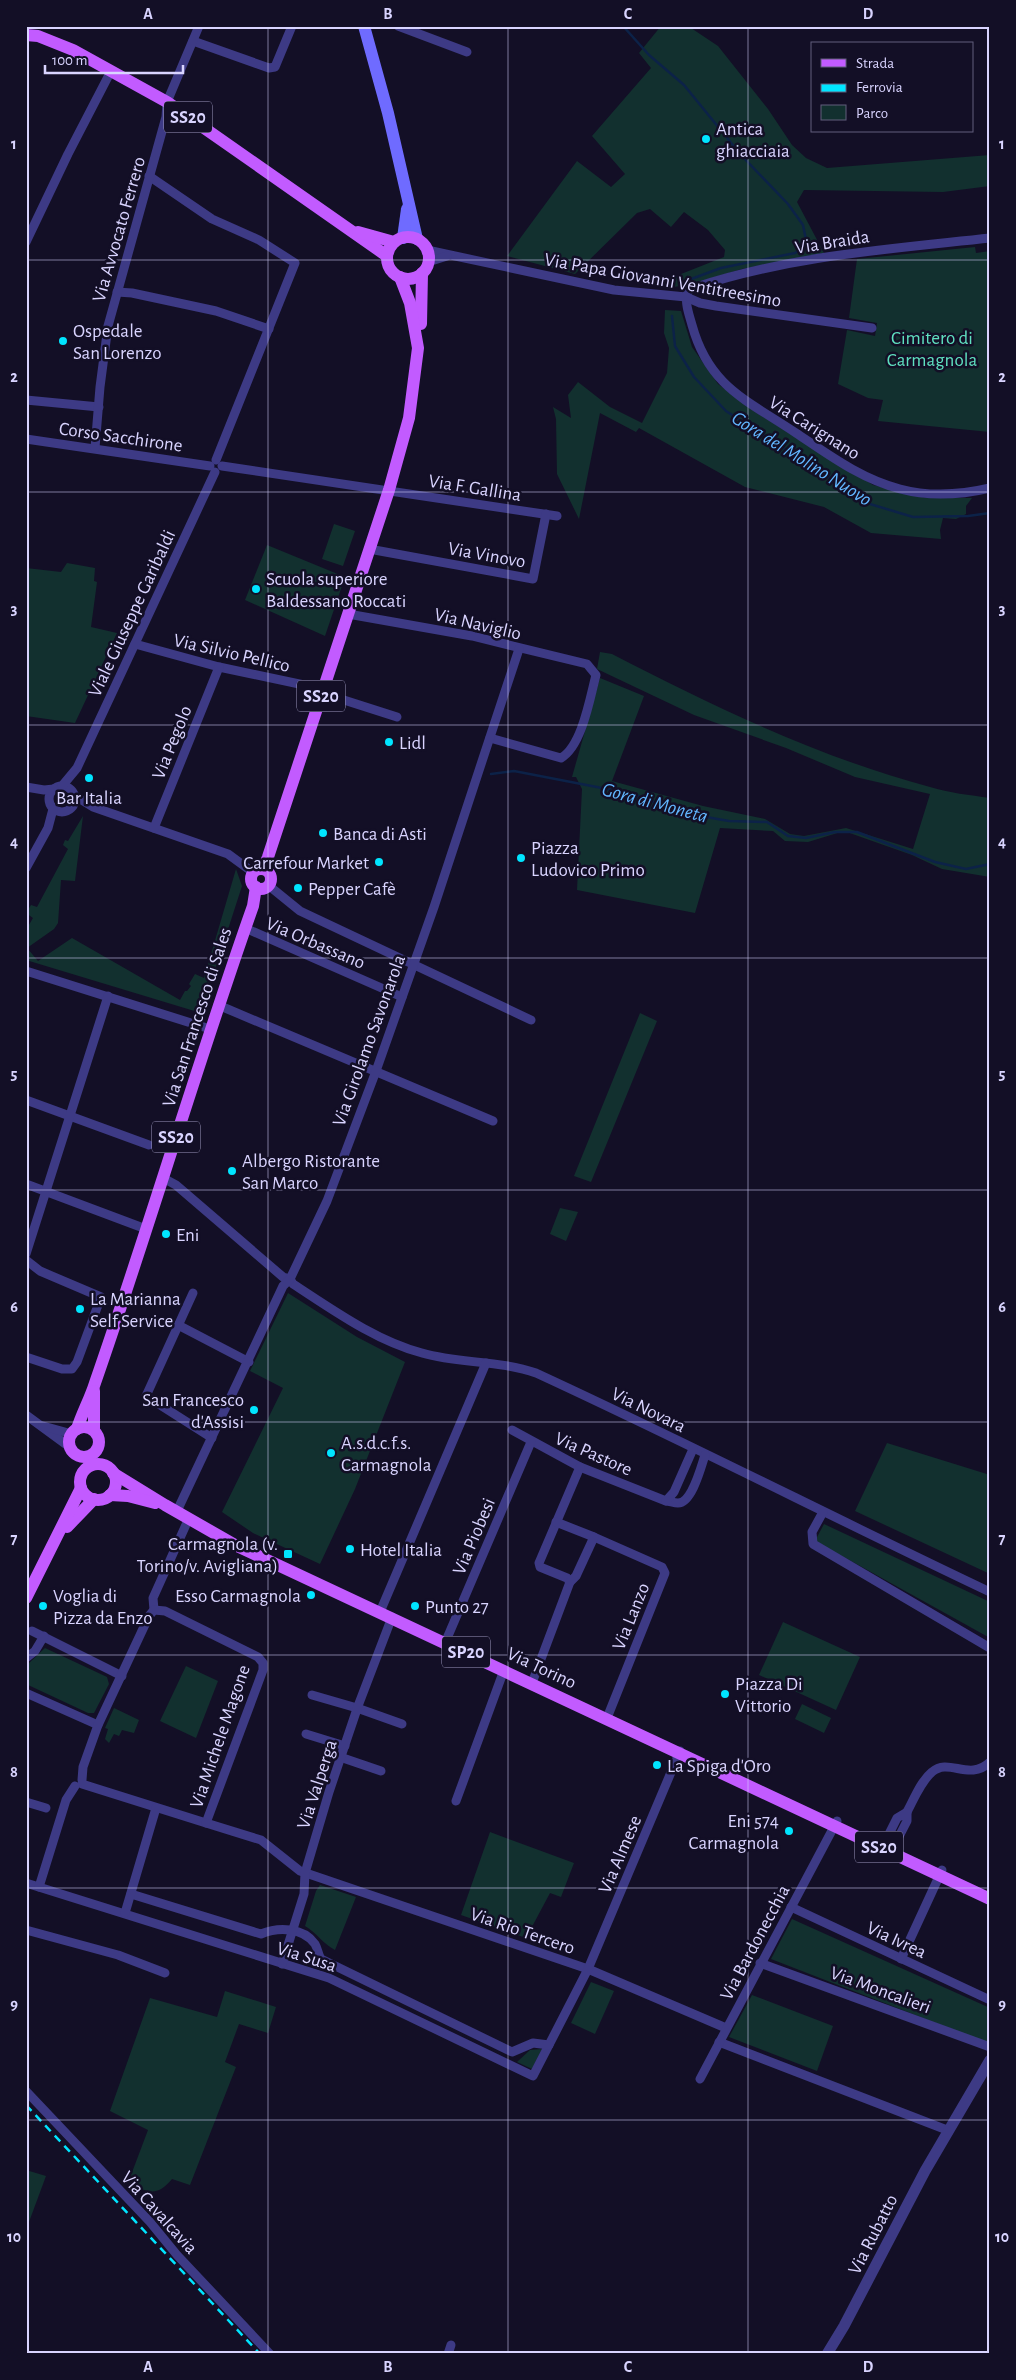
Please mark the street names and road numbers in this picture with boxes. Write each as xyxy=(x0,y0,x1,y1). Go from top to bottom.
road number: SS20 xyxy=(164,101,212,132)
street label: Via Avvocato Ferrero xyxy=(90,155,149,304)
street label: Via Braida xyxy=(794,227,871,258)
street label: Via Papa Giovanni Ventitreesimo xyxy=(543,250,783,311)
street label: Via Carignano xyxy=(765,393,863,464)
street label: Corso Sacchirone xyxy=(58,419,184,456)
street label: Via F. Gallina xyxy=(427,472,523,505)
street label: Viale Giuseppe Garibaldi xyxy=(85,527,179,700)
street label: Via Vinovo xyxy=(446,539,527,572)
street label: Via Naviglio xyxy=(432,605,523,644)
street label: Via Silvio Pellico xyxy=(172,631,292,676)
road number: SS20 xyxy=(297,680,345,711)
street label: Via Pegolo xyxy=(149,703,196,782)
street label: Via Orbassano xyxy=(263,914,368,973)
street label: Via San Francesco di Sales xyxy=(159,925,235,1110)
street label: Via Girolamo Savonarola xyxy=(330,952,409,1129)
road number: SS20 xyxy=(152,1122,200,1152)
street label: Via Novara xyxy=(608,1384,689,1437)
street label: Via Pastore xyxy=(552,1429,635,1480)
street label: Via Piobesi xyxy=(450,1496,499,1578)
street label: Via Lanzo xyxy=(609,1580,653,1653)
road number: SP20 xyxy=(442,1636,490,1668)
street label: Via Torino xyxy=(504,1644,579,1693)
street label: Via Michele Magone xyxy=(187,1663,254,1810)
street label: Via Valperga xyxy=(294,1737,341,1832)
street label: Via Almese xyxy=(595,1813,645,1896)
road number: SS20 xyxy=(855,1831,903,1862)
street label: Via Bardonecchia xyxy=(717,1882,794,2003)
street label: Via Rio Tercero xyxy=(468,1905,577,1958)
street label: Via Ivrea xyxy=(864,1918,929,1962)
street label: Via Susa xyxy=(274,1939,339,1976)
street label: Via Moncalieri xyxy=(828,1963,933,2017)
street label: Via Cavalcavia xyxy=(117,2168,201,2258)
street label: Via Rubatto xyxy=(845,2192,902,2278)

